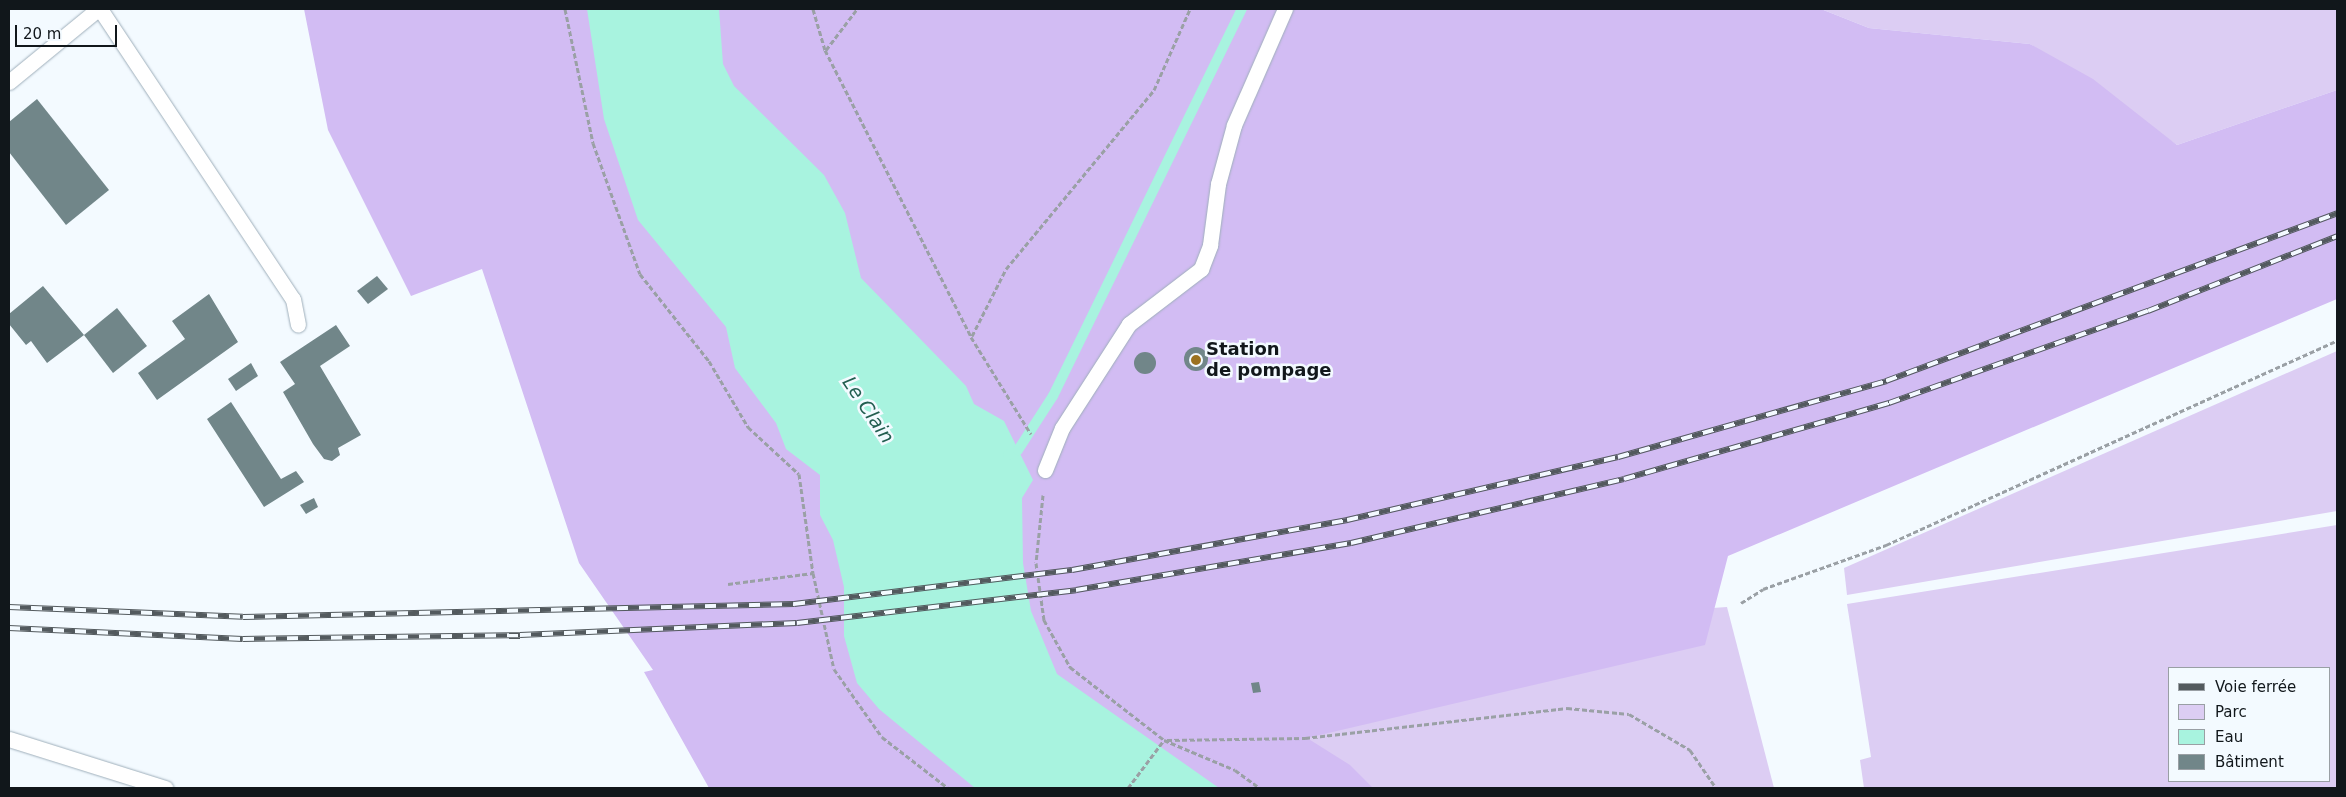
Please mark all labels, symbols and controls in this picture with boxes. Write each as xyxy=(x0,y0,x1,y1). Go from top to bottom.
scale bar xyxy=(18,15,120,47)
text: 20 m xyxy=(23,25,61,43)
place label: Station de pompage xyxy=(1206,339,1331,382)
marker: Station de pompage xyxy=(1190,354,1202,366)
water label: Le Clain xyxy=(837,372,899,448)
legend xyxy=(2168,667,2331,782)
text: Voie ferrée xyxy=(2215,678,2296,696)
text: Parc xyxy=(2215,703,2247,721)
text: Eau xyxy=(2215,728,2243,746)
text: Bâtiment xyxy=(2215,753,2284,771)

